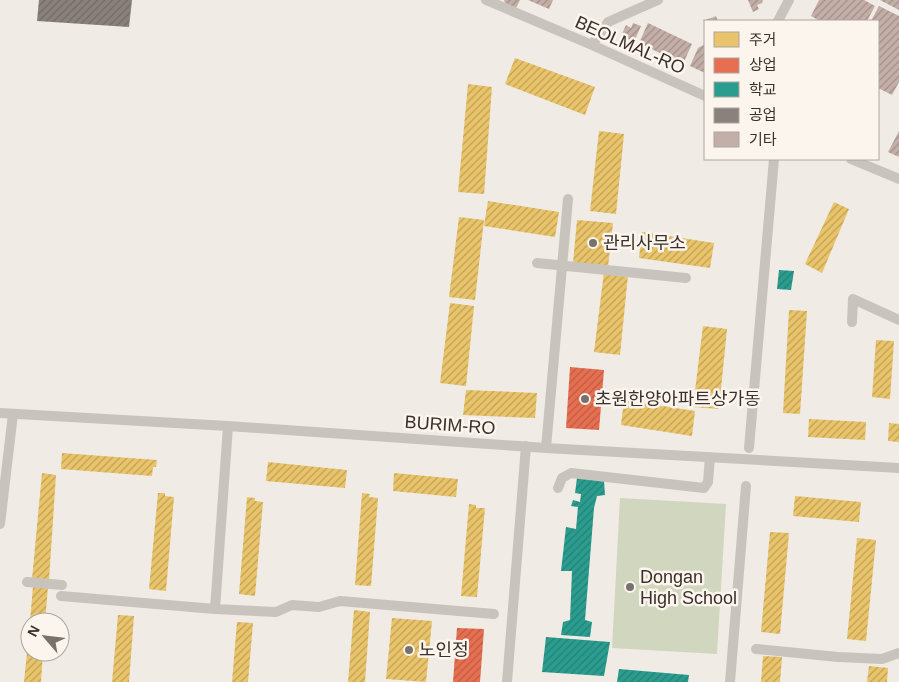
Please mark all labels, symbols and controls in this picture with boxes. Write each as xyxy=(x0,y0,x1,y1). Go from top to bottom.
street label: BEOLMAL-RO xyxy=(572,12,688,78)
legend xyxy=(704,20,879,160)
text: 주거 xyxy=(749,31,777,48)
text: 상업 xyxy=(749,56,777,73)
text: 학교 xyxy=(749,81,777,98)
text: 공업 xyxy=(749,106,777,123)
text: 기타 xyxy=(749,131,777,148)
place label: 관리사무소 xyxy=(603,233,686,253)
marker: 관리사무소 xyxy=(587,237,599,249)
place label: 초원한양아파트상가동 xyxy=(595,389,761,409)
marker: 초원한양아파트상가동 xyxy=(579,393,591,405)
street label: BURIM-RO xyxy=(404,412,496,438)
place label: Dongan High School xyxy=(640,567,737,608)
marker: Dongan High School xyxy=(624,581,636,593)
north arrow xyxy=(20,612,70,662)
text: N xyxy=(24,623,43,639)
place label: 노인정 xyxy=(419,640,469,660)
marker: 노인정 xyxy=(403,644,415,656)

